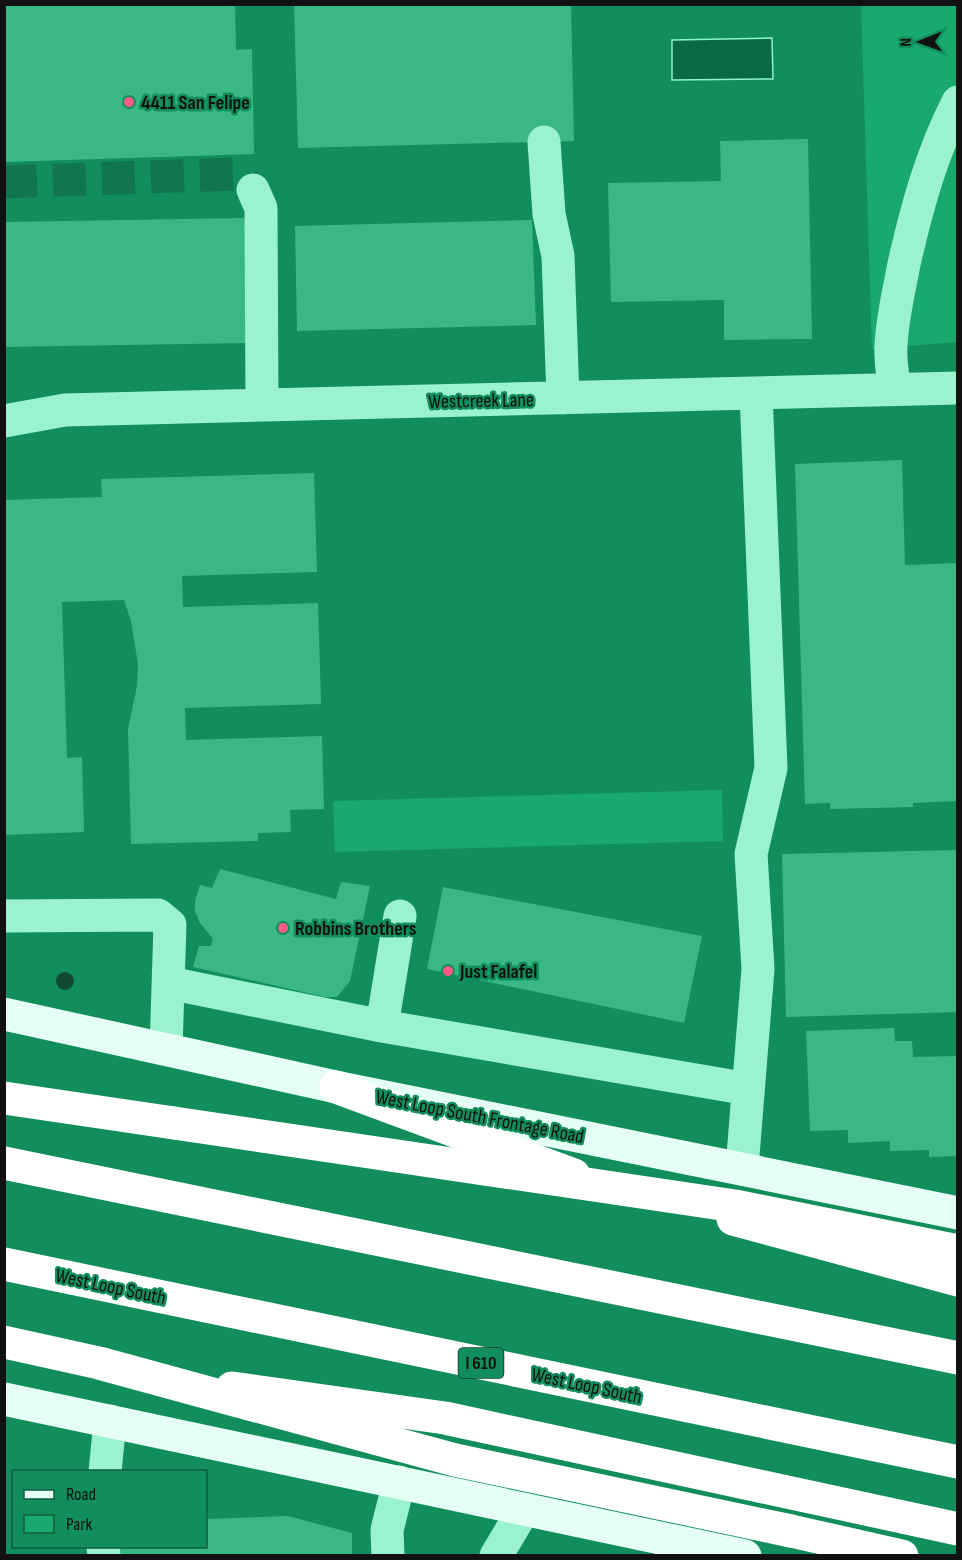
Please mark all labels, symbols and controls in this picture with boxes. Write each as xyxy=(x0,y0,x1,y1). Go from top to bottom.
north arrow xyxy=(890,12,950,72)
text: N xyxy=(897,38,916,47)
place label: 4411 San Felipe xyxy=(141,91,250,115)
marker: 4411 San Felipe xyxy=(122,95,136,109)
street label: Westcreek Lane xyxy=(428,388,534,414)
place label: Robbins Brothers xyxy=(295,917,417,941)
marker: Robbins Brothers xyxy=(276,921,290,935)
place label: Just Falafel xyxy=(459,960,537,984)
marker: Just Falafel xyxy=(441,964,455,978)
street label: West Loop South Frontage Road xyxy=(374,1085,586,1149)
street label: West Loop South xyxy=(53,1264,168,1310)
road number: I 610 xyxy=(458,1348,504,1378)
street label: West Loop South xyxy=(529,1363,644,1409)
legend xyxy=(12,1470,207,1548)
text: Road xyxy=(66,1484,96,1505)
text: Park xyxy=(66,1514,92,1535)

